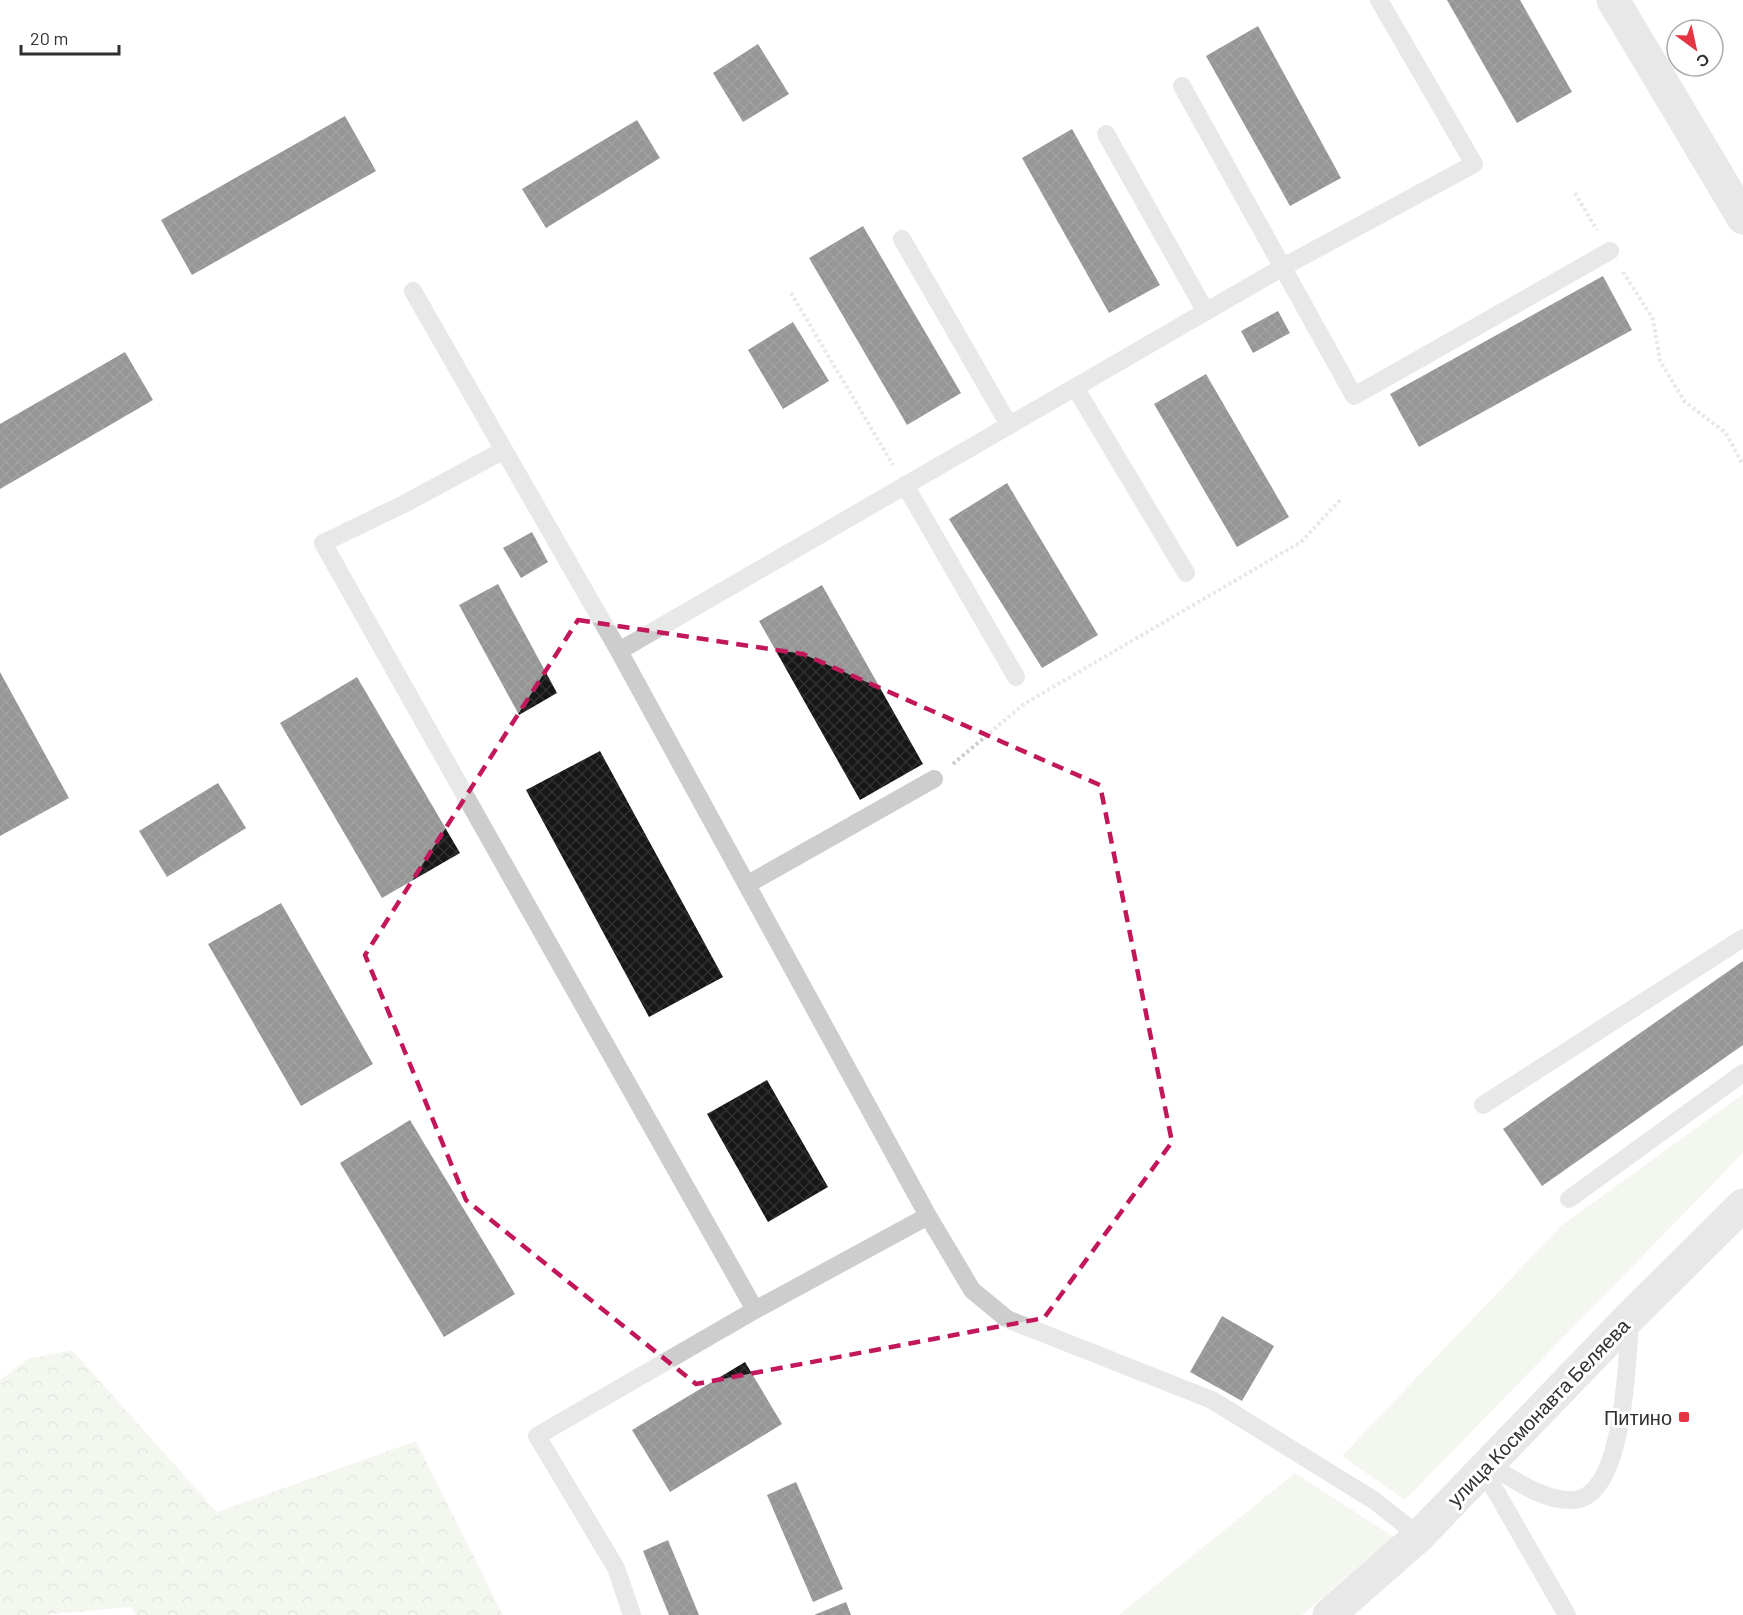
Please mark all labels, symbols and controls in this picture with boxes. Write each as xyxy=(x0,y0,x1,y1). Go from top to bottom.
scale bar xyxy=(21,18,118,56)
north arrow xyxy=(1665,18,1725,78)
text: 20 m xyxy=(30,27,68,49)
text: С xyxy=(1693,50,1713,72)
street label: улица Космонавта Беляева xyxy=(1442,1312,1635,1511)
place label: Питино xyxy=(1604,1405,1672,1429)
marker: Питино xyxy=(1677,1410,1691,1424)

